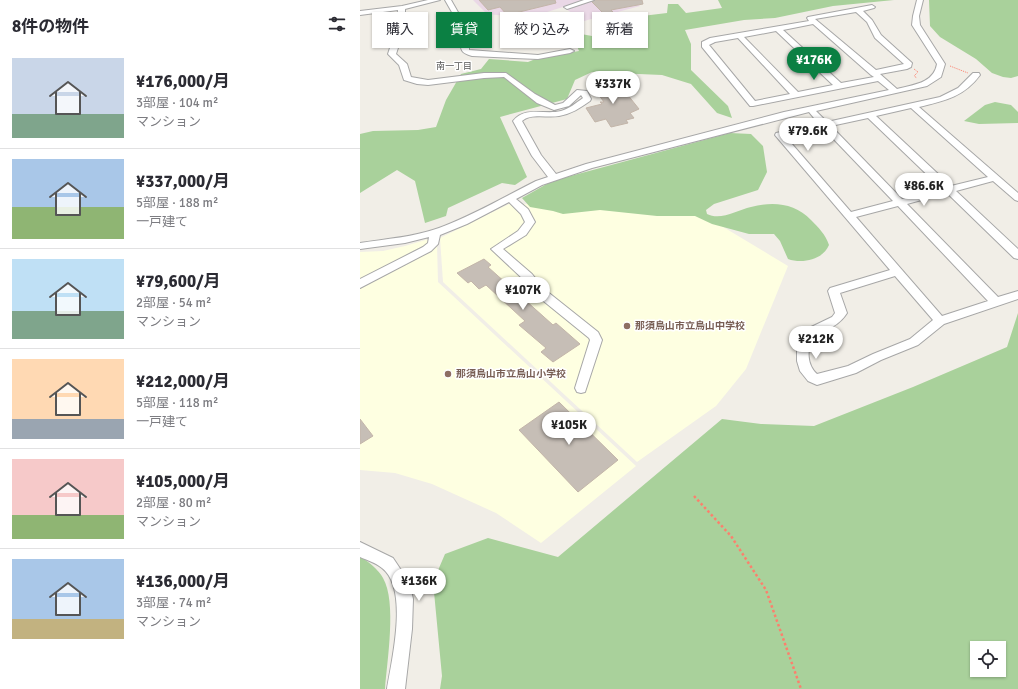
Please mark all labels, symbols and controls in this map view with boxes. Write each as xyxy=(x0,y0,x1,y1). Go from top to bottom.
chip: 購入 xyxy=(372,12,428,48)
chip: 賃貸 xyxy=(436,12,492,48)
chip: 絞り込み xyxy=(500,12,584,48)
chip: 新着 xyxy=(592,12,648,48)
icon: filters xyxy=(326,13,348,35)
text: 8件の物件 xyxy=(12,16,89,37)
pin: ¥176K xyxy=(786,47,842,81)
text: ¥176K xyxy=(796,52,832,68)
district label: 南一丁目 xyxy=(436,61,472,72)
text: ¥176,000/月 xyxy=(136,71,230,92)
pin: ¥337K xyxy=(585,71,641,105)
icon: home xyxy=(44,74,92,122)
text: ¥337K xyxy=(595,76,631,92)
text: 3部屋 · 104 m² xyxy=(136,95,218,111)
text: マンション xyxy=(136,114,201,130)
pin: ¥79.6K xyxy=(775,118,841,152)
text: ¥79.6K xyxy=(788,123,828,139)
text: ¥337,000/月 xyxy=(136,171,230,192)
pin: ¥86.6K xyxy=(891,173,957,207)
icon: home xyxy=(44,175,92,223)
text: ¥86.6K xyxy=(904,178,944,194)
text: 5部屋 · 188 m² xyxy=(136,195,218,211)
text: 一戸建て xyxy=(136,214,188,230)
text: ¥79,600/月 xyxy=(136,271,221,292)
icon: home xyxy=(44,275,92,323)
pin: ¥107K xyxy=(495,277,551,311)
text: ¥107K xyxy=(505,282,541,298)
text: 2部屋 · 54 m² xyxy=(136,295,211,311)
text: マンション xyxy=(136,314,201,330)
place label: 那須烏山市立烏山中学校 xyxy=(635,320,745,332)
marker: 那須烏山市立烏山中学校 xyxy=(622,321,632,331)
pin: ¥212K xyxy=(788,326,844,360)
text: ¥212K xyxy=(798,331,834,347)
place label: 那須烏山市立烏山小学校 xyxy=(456,368,566,380)
marker: 那須烏山市立烏山小学校 xyxy=(443,369,453,379)
text: ¥212,000/月 xyxy=(136,371,230,392)
icon: home xyxy=(44,375,92,423)
text: 5部屋 · 118 m² xyxy=(136,395,218,411)
pin: ¥105K xyxy=(541,412,597,446)
text: 一戸建て xyxy=(136,414,188,430)
text: ¥105K xyxy=(551,417,587,433)
text: ¥105,000/月 xyxy=(136,471,230,492)
icon: home xyxy=(44,475,92,523)
text: 2部屋 · 80 m² xyxy=(136,495,211,511)
text: マンション xyxy=(136,514,201,530)
pin: ¥136K xyxy=(391,568,447,602)
text: ¥136,000/月 xyxy=(136,571,230,592)
text: ¥136K xyxy=(401,573,437,589)
icon: home xyxy=(44,575,92,623)
text: 3部屋 · 74 m² xyxy=(136,595,211,611)
text: マンション xyxy=(136,614,201,630)
map controls xyxy=(970,641,1006,677)
button: locate xyxy=(970,641,1006,677)

